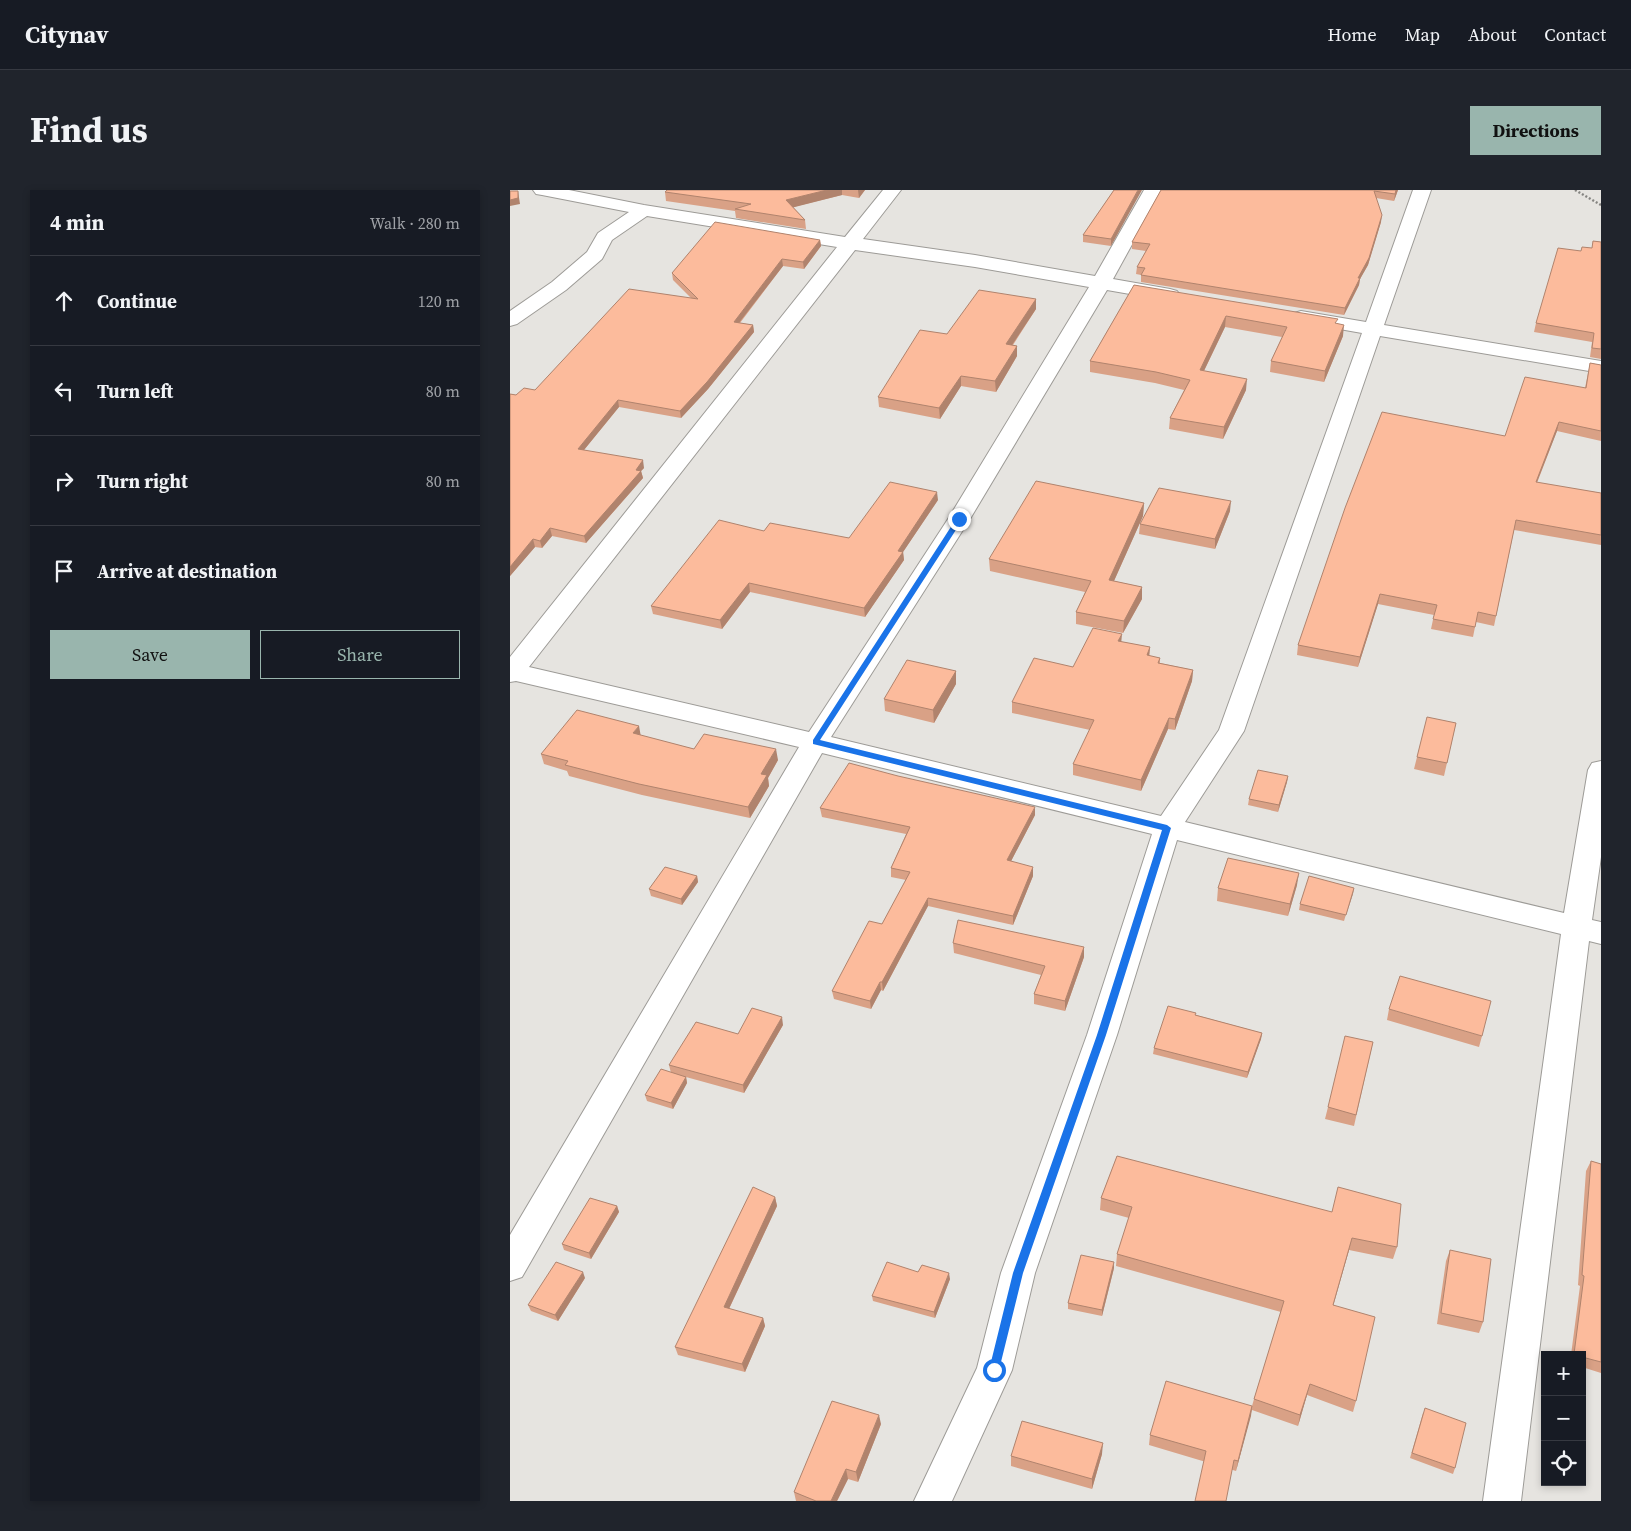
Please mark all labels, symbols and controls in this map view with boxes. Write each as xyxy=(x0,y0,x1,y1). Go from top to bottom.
text: Citynav xyxy=(25,18,109,51)
text: Home xyxy=(1328,22,1377,47)
text: Map xyxy=(1405,22,1440,47)
text: About xyxy=(1468,22,1516,47)
text: Contact xyxy=(1544,22,1606,47)
text: Find us xyxy=(30,106,148,154)
button: Directions xyxy=(1470,106,1601,155)
text: 4 min xyxy=(50,208,105,237)
text: Walk · 280 m xyxy=(370,212,460,234)
icon: ahead xyxy=(50,287,78,315)
text: Continue xyxy=(97,288,177,314)
text: 120 m xyxy=(418,290,460,312)
icon: left xyxy=(50,377,78,405)
text: Turn left xyxy=(97,378,173,404)
text: 80 m xyxy=(426,380,460,402)
icon: right xyxy=(50,467,78,495)
text: Turn right xyxy=(97,468,188,494)
text: 80 m xyxy=(426,470,460,492)
route end xyxy=(948,508,971,531)
icon: arrive xyxy=(50,557,78,585)
text: Arrive at destination xyxy=(97,558,277,584)
button: Save xyxy=(50,630,250,679)
button: Share xyxy=(260,630,460,679)
map controls xyxy=(1541,1351,1586,1486)
button: + xyxy=(1541,1351,1586,1396)
route start xyxy=(983,1359,1006,1382)
button: − xyxy=(1541,1396,1586,1441)
button: locate xyxy=(1541,1441,1586,1486)

